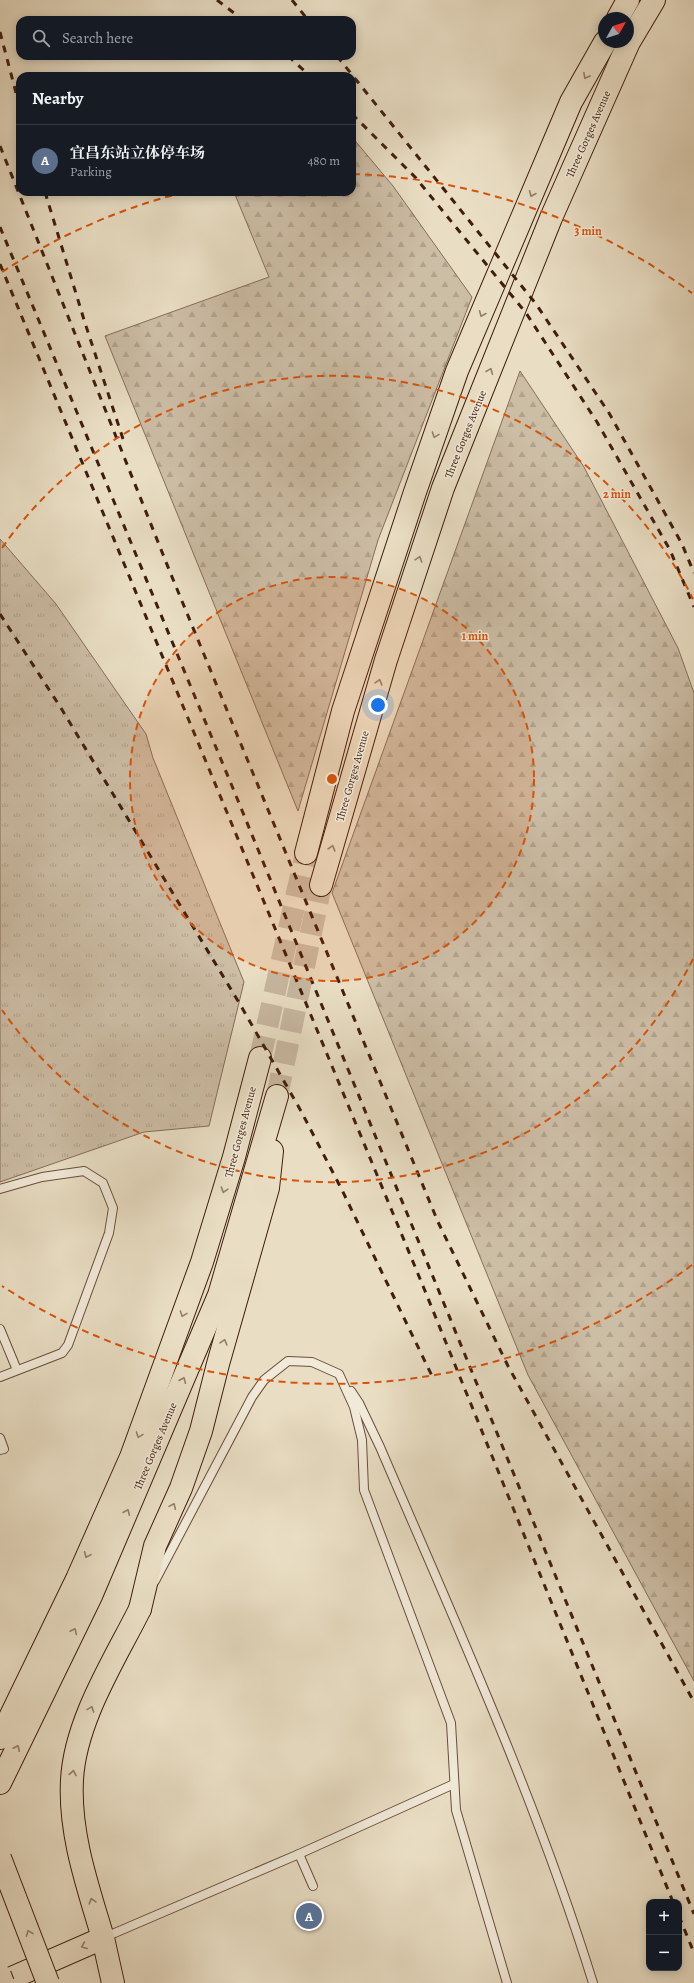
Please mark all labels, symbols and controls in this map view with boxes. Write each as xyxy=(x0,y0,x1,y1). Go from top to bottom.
north arrow xyxy=(598,12,634,48)
search box xyxy=(16,16,356,60)
icon: search xyxy=(30,27,52,49)
text: Search here xyxy=(62,28,133,48)
one-way arrow xyxy=(583,72,590,79)
text: Nearby xyxy=(32,87,83,110)
street label: Three Gorges Avenue xyxy=(563,88,614,180)
text: 宜昌东站立体停车场 xyxy=(70,143,205,163)
text: A xyxy=(41,152,49,169)
text: 480 m xyxy=(307,152,340,169)
text: Parking xyxy=(70,163,112,180)
one-way arrow xyxy=(529,190,537,198)
text: 3 min xyxy=(574,223,602,239)
one-way arrow xyxy=(478,311,486,318)
one-way arrow xyxy=(485,368,493,375)
street label: Three Gorges Avenue xyxy=(441,388,490,480)
one-way arrow xyxy=(431,432,439,439)
text: 2 min xyxy=(603,486,631,502)
one-way arrow xyxy=(415,555,423,562)
text: 1 min xyxy=(462,628,489,644)
one-way arrow xyxy=(374,679,383,686)
your location xyxy=(368,695,388,715)
street label: Three Gorges Avenue xyxy=(332,729,373,823)
centre of rings xyxy=(325,772,339,786)
one-way arrow xyxy=(327,844,336,851)
street label: Three Gorges Avenue xyxy=(221,1085,260,1179)
one-way arrow xyxy=(220,1186,229,1193)
one-way arrow xyxy=(180,1310,188,1317)
one-way arrow xyxy=(219,1338,228,1345)
one-way arrow xyxy=(178,1376,186,1384)
street label: Three Gorges Avenue xyxy=(130,1400,181,1492)
one-way arrow xyxy=(135,1432,143,1439)
one-way arrow xyxy=(168,1502,176,1510)
one-way arrow xyxy=(122,1509,130,1517)
one-way arrow xyxy=(84,1551,92,1558)
one-way arrow xyxy=(69,1628,77,1635)
one-way arrow xyxy=(87,1706,95,1713)
one-way arrow xyxy=(12,1745,20,1752)
one-way arrow xyxy=(68,1770,77,1776)
one-way arrow xyxy=(88,1897,97,1904)
map controls xyxy=(646,1899,682,1971)
button: + xyxy=(646,1899,682,1935)
pin: A xyxy=(296,1901,322,1931)
one-way arrow xyxy=(25,1930,33,1937)
button: − xyxy=(646,1935,682,1971)
one-way arrow xyxy=(81,1942,88,1950)

